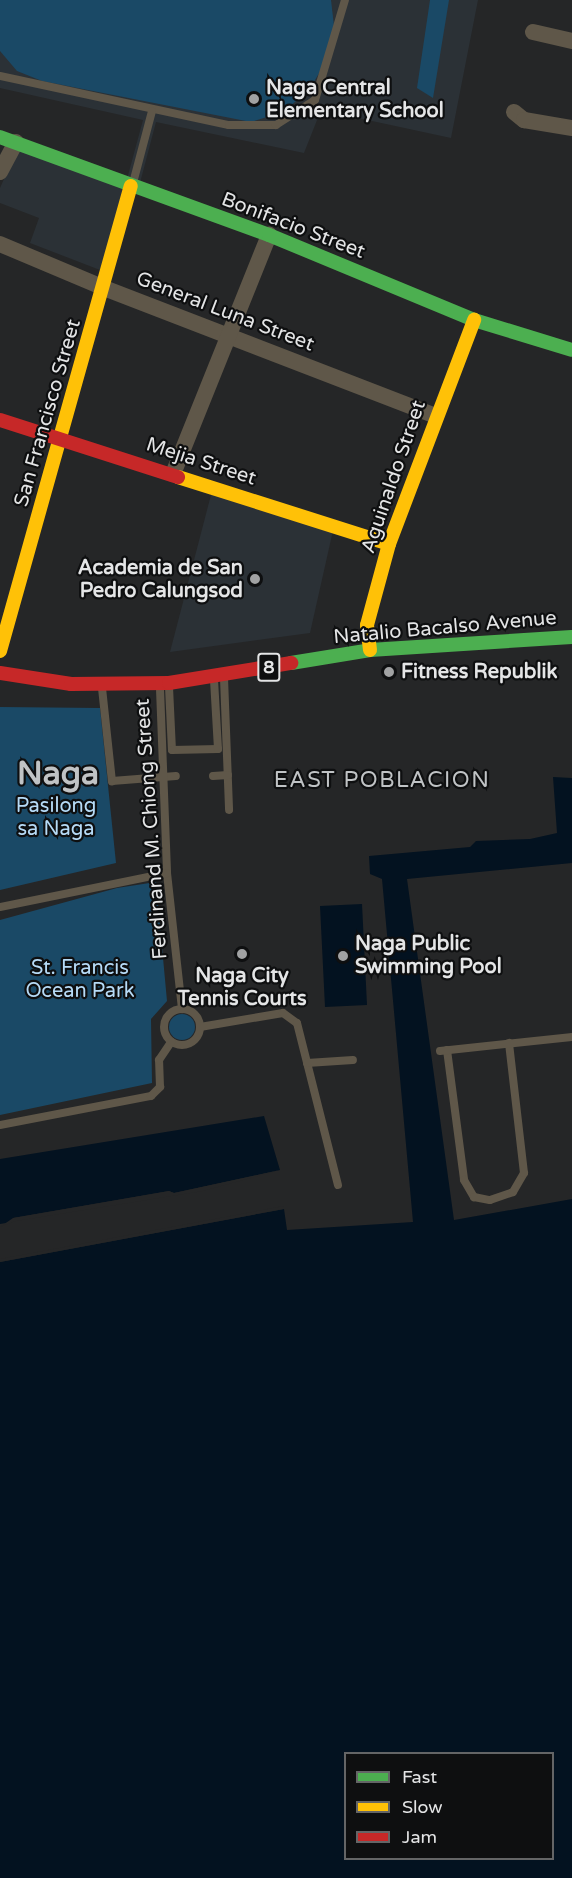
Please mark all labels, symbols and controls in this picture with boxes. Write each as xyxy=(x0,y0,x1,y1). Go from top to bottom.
place label: Naga Central Elementary School xyxy=(266,76,444,123)
marker: Naga Central Elementary School xyxy=(247,92,261,106)
street label: Bonifacio Street xyxy=(218,188,368,264)
street label: General Luna Street xyxy=(133,267,317,357)
street label: San Francisco Street xyxy=(10,316,86,510)
street label: Aguinaldo Street xyxy=(357,397,431,557)
street label: Mejia Street xyxy=(143,433,259,491)
place label: Academia de San Pedro Calungsod xyxy=(78,556,243,603)
marker: Academia de San Pedro Calungsod xyxy=(248,572,262,586)
street label: Natalio Bacalso Avenue xyxy=(332,606,558,650)
road number: 8 xyxy=(257,652,281,682)
place label: Fitness Republik xyxy=(401,660,557,684)
marker: Fitness Republik xyxy=(382,665,396,679)
street label: Ferdinand M. Chiong Street xyxy=(131,698,173,960)
district label: Naga xyxy=(17,755,99,793)
district label: EAST POBLACION xyxy=(274,768,490,794)
park label: Pasilong sa Naga xyxy=(16,795,96,842)
place label: Naga Public Swimming Pool xyxy=(355,933,502,980)
marker: Naga City Tennis Courts xyxy=(235,947,249,961)
marker: Naga Public Swimming Pool xyxy=(336,949,350,963)
park label: St. Francis Ocean Park xyxy=(25,957,135,1004)
place label: Naga City Tennis Courts xyxy=(177,964,307,1011)
legend xyxy=(344,1752,554,1860)
text: Fast xyxy=(402,1766,437,1788)
text: Slow xyxy=(402,1796,443,1818)
text: Jam xyxy=(402,1826,437,1848)

